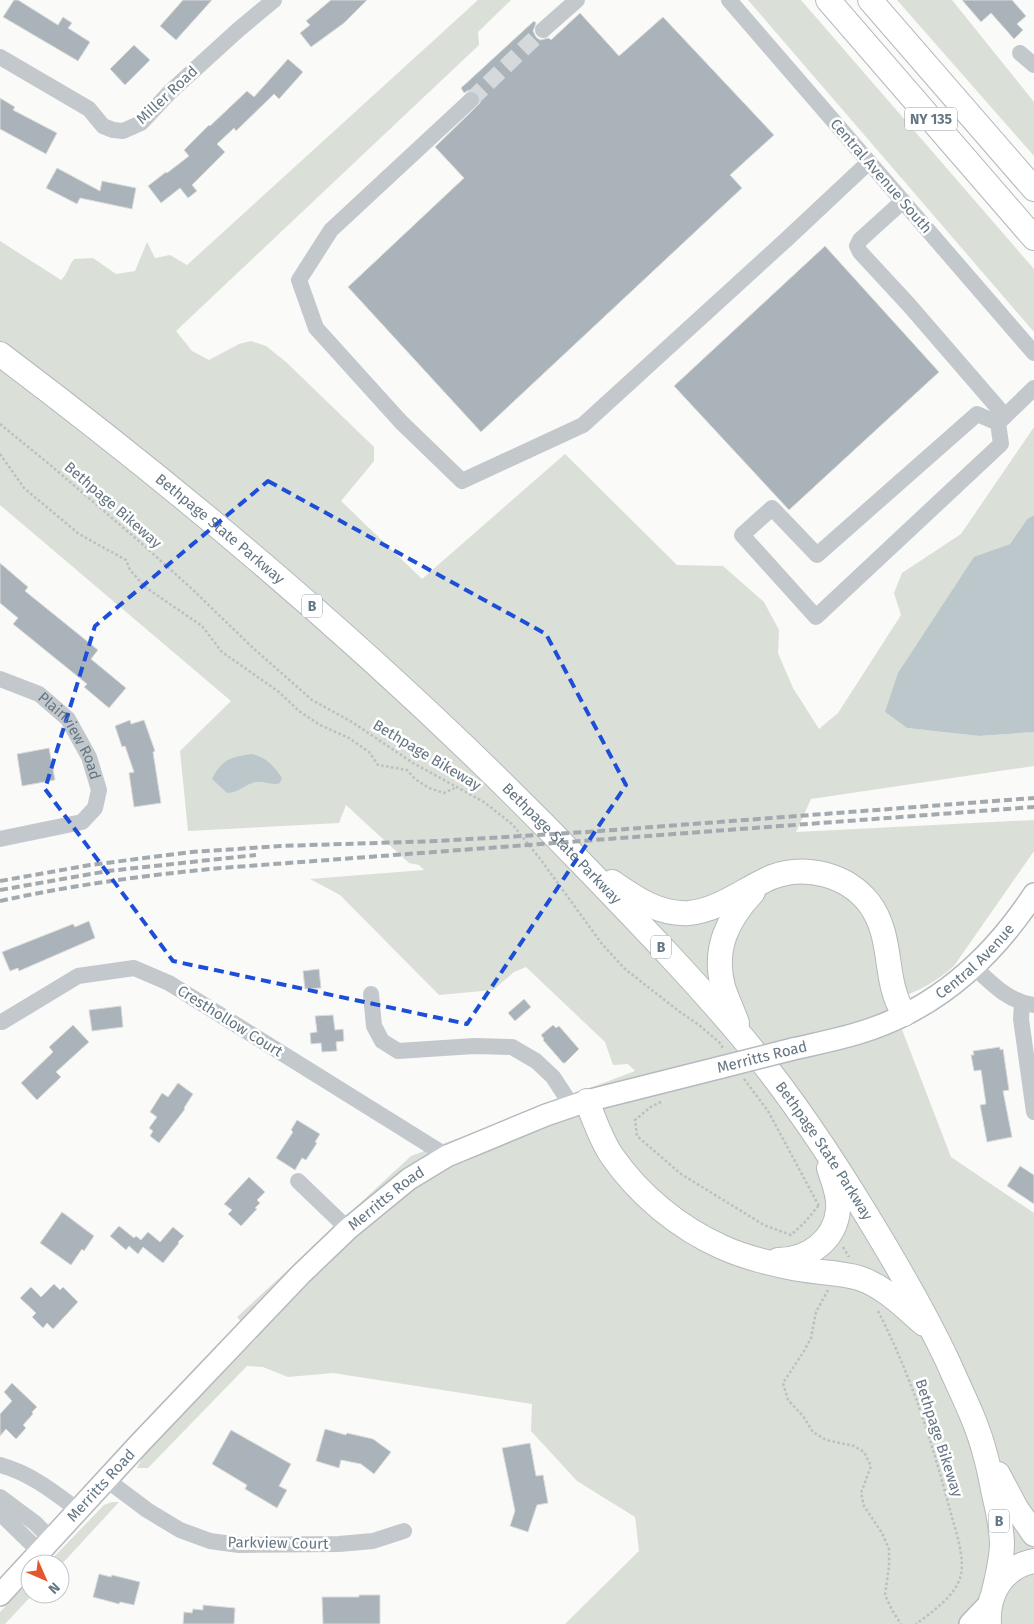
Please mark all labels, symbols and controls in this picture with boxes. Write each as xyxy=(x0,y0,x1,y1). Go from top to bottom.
street label: Miller Road xyxy=(133,62,201,128)
road number: NY 135 xyxy=(905,108,957,130)
street label: Central Avenue South xyxy=(826,115,936,237)
street label: Bethpage Bikeway xyxy=(61,458,166,553)
street label: Bethpage State Parkway xyxy=(152,470,289,588)
road number: B xyxy=(302,594,322,618)
street label: Plainview Road xyxy=(34,688,104,782)
street label: Bethpage Bikeway xyxy=(370,716,485,795)
street label: Bethpage State Parkway xyxy=(499,779,626,908)
street label: Central Avenue xyxy=(932,920,1018,1003)
road number: B xyxy=(651,936,671,959)
street label: Cresthollow Court xyxy=(174,981,286,1061)
street label: Merritts Road xyxy=(715,1037,809,1077)
street label: Bethpage State Parkway xyxy=(772,1078,877,1224)
street label: Merritts Road xyxy=(344,1163,427,1234)
street label: Bethpage Bikeway xyxy=(911,1377,967,1500)
street label: Merritts Road xyxy=(63,1445,139,1525)
road number: B xyxy=(989,1510,1009,1532)
street label: Parkview Court xyxy=(227,1533,329,1553)
north arrow xyxy=(20,1554,70,1604)
text: N xyxy=(45,1579,63,1597)

